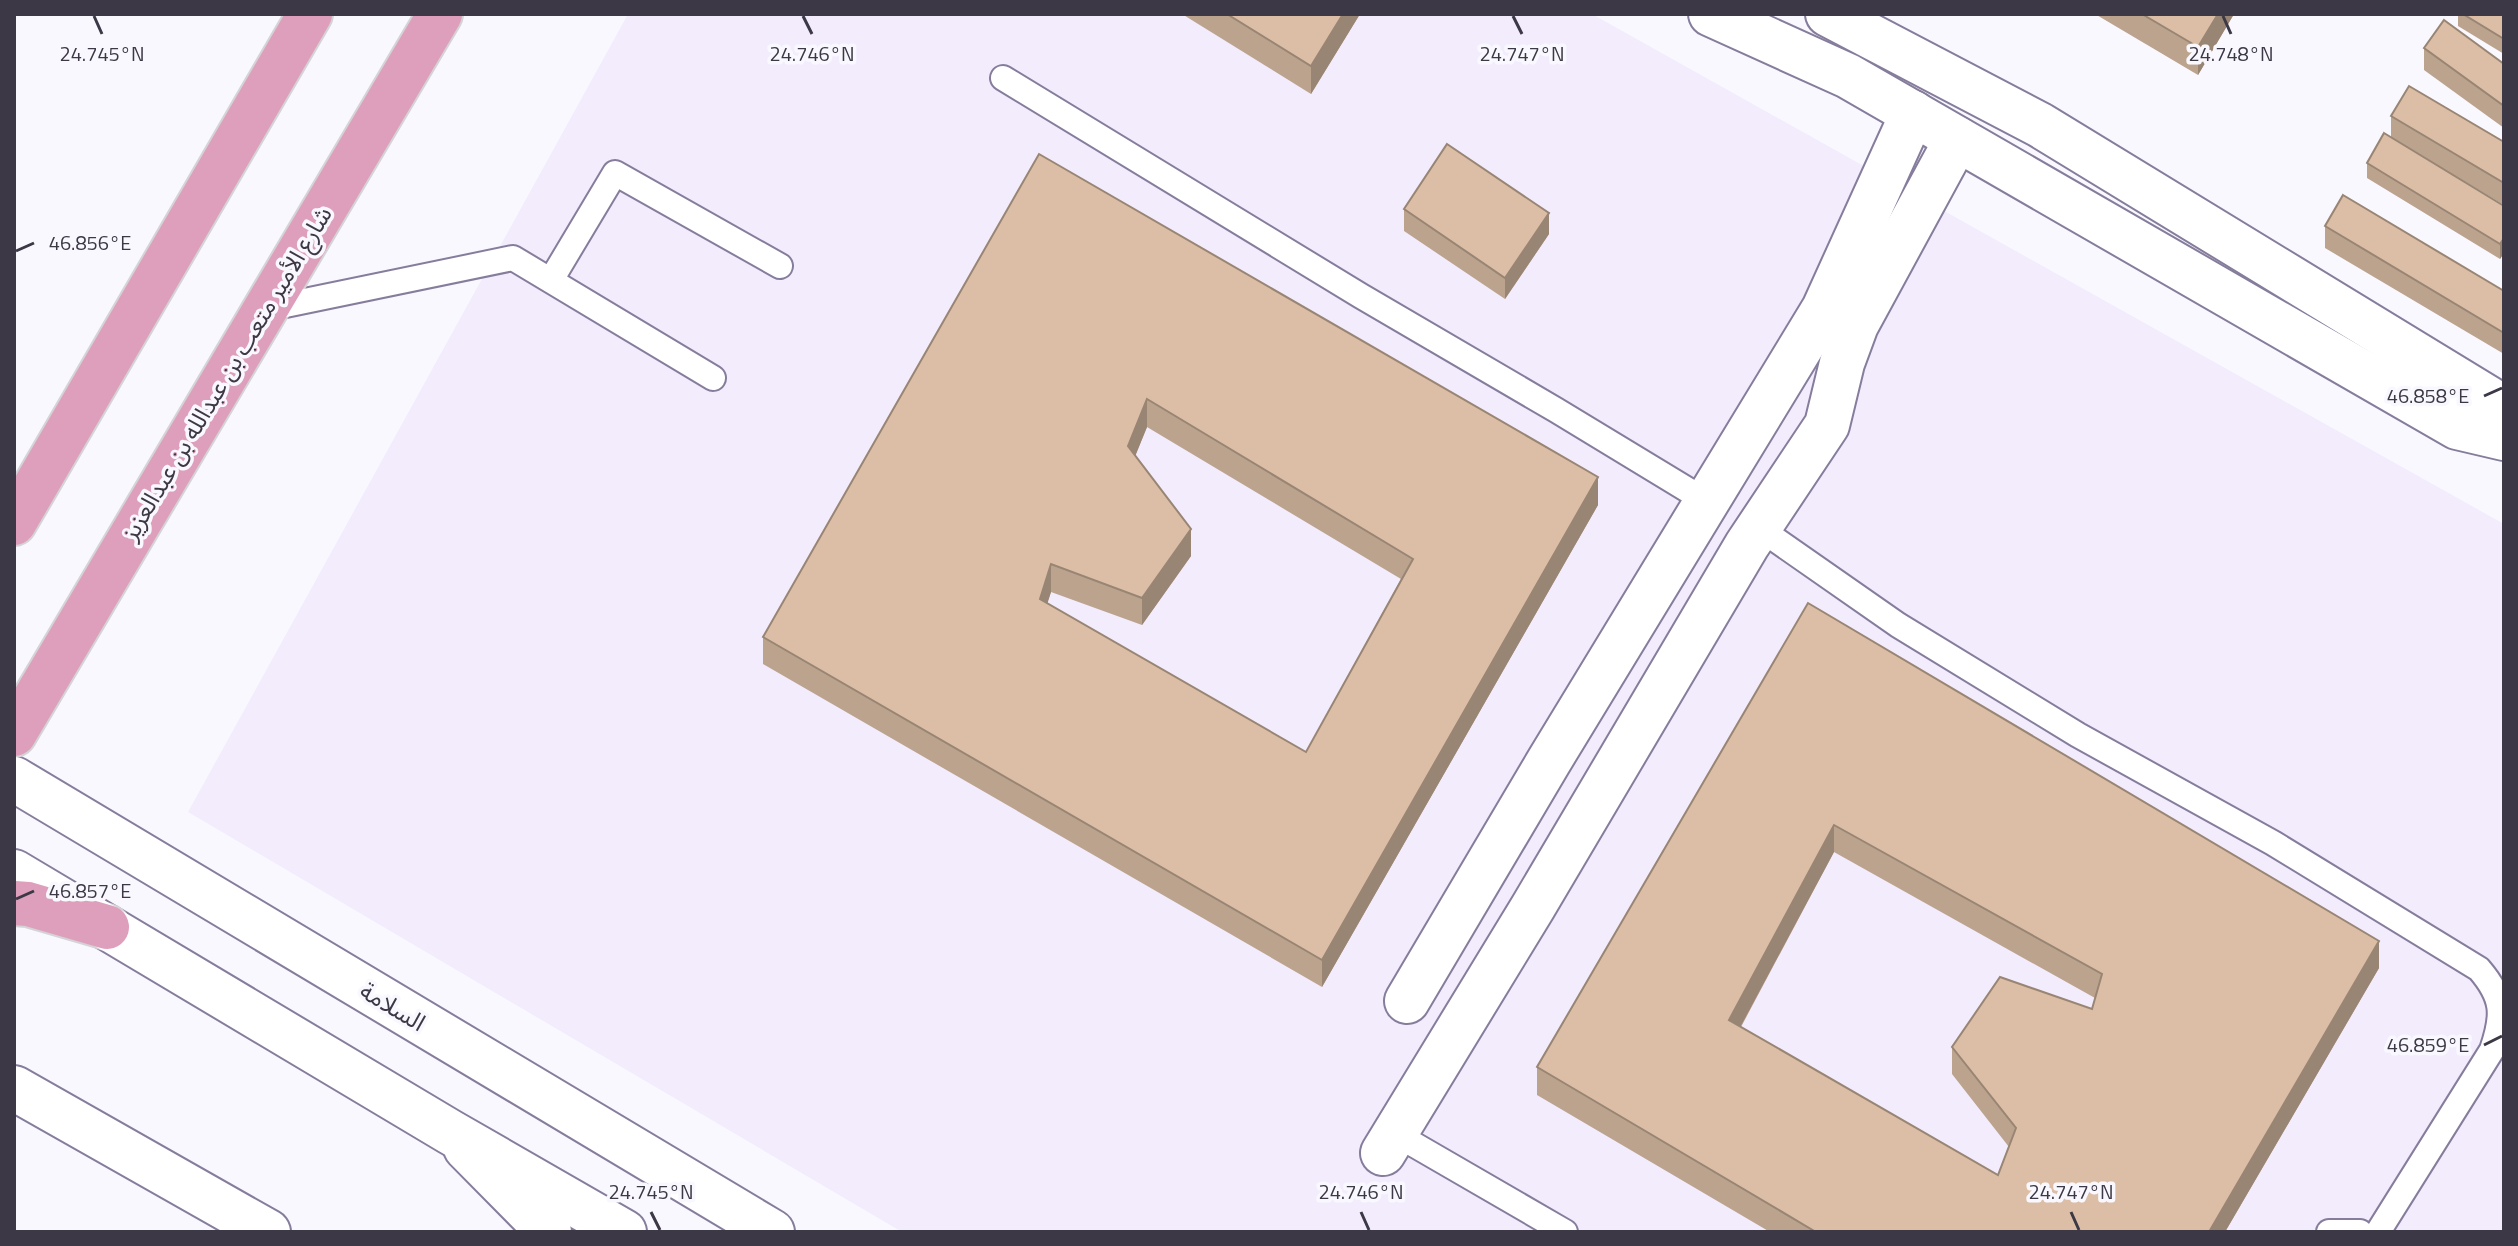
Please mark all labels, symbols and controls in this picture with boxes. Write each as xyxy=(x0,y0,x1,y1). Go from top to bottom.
text: 24.745°N xyxy=(59,38,145,69)
text: 24.746°N xyxy=(769,38,855,69)
text: 24.747°N xyxy=(1479,38,1565,69)
text: 24.748°N xyxy=(2188,38,2274,69)
street label: شارع الأمير متعب بن عبدالله بن عبدالعزيز xyxy=(111,199,340,548)
text: 46.856°E xyxy=(49,227,131,258)
text: 46.858°E xyxy=(2387,380,2469,411)
text: 46.857°E xyxy=(49,875,131,906)
street label: السلامة xyxy=(353,972,433,1040)
text: 46.859°E xyxy=(2387,1029,2469,1060)
text: 24.745°N xyxy=(608,1176,694,1207)
text: 24.746°N xyxy=(1318,1176,1404,1207)
text: 24.747°N xyxy=(2028,1176,2114,1207)

